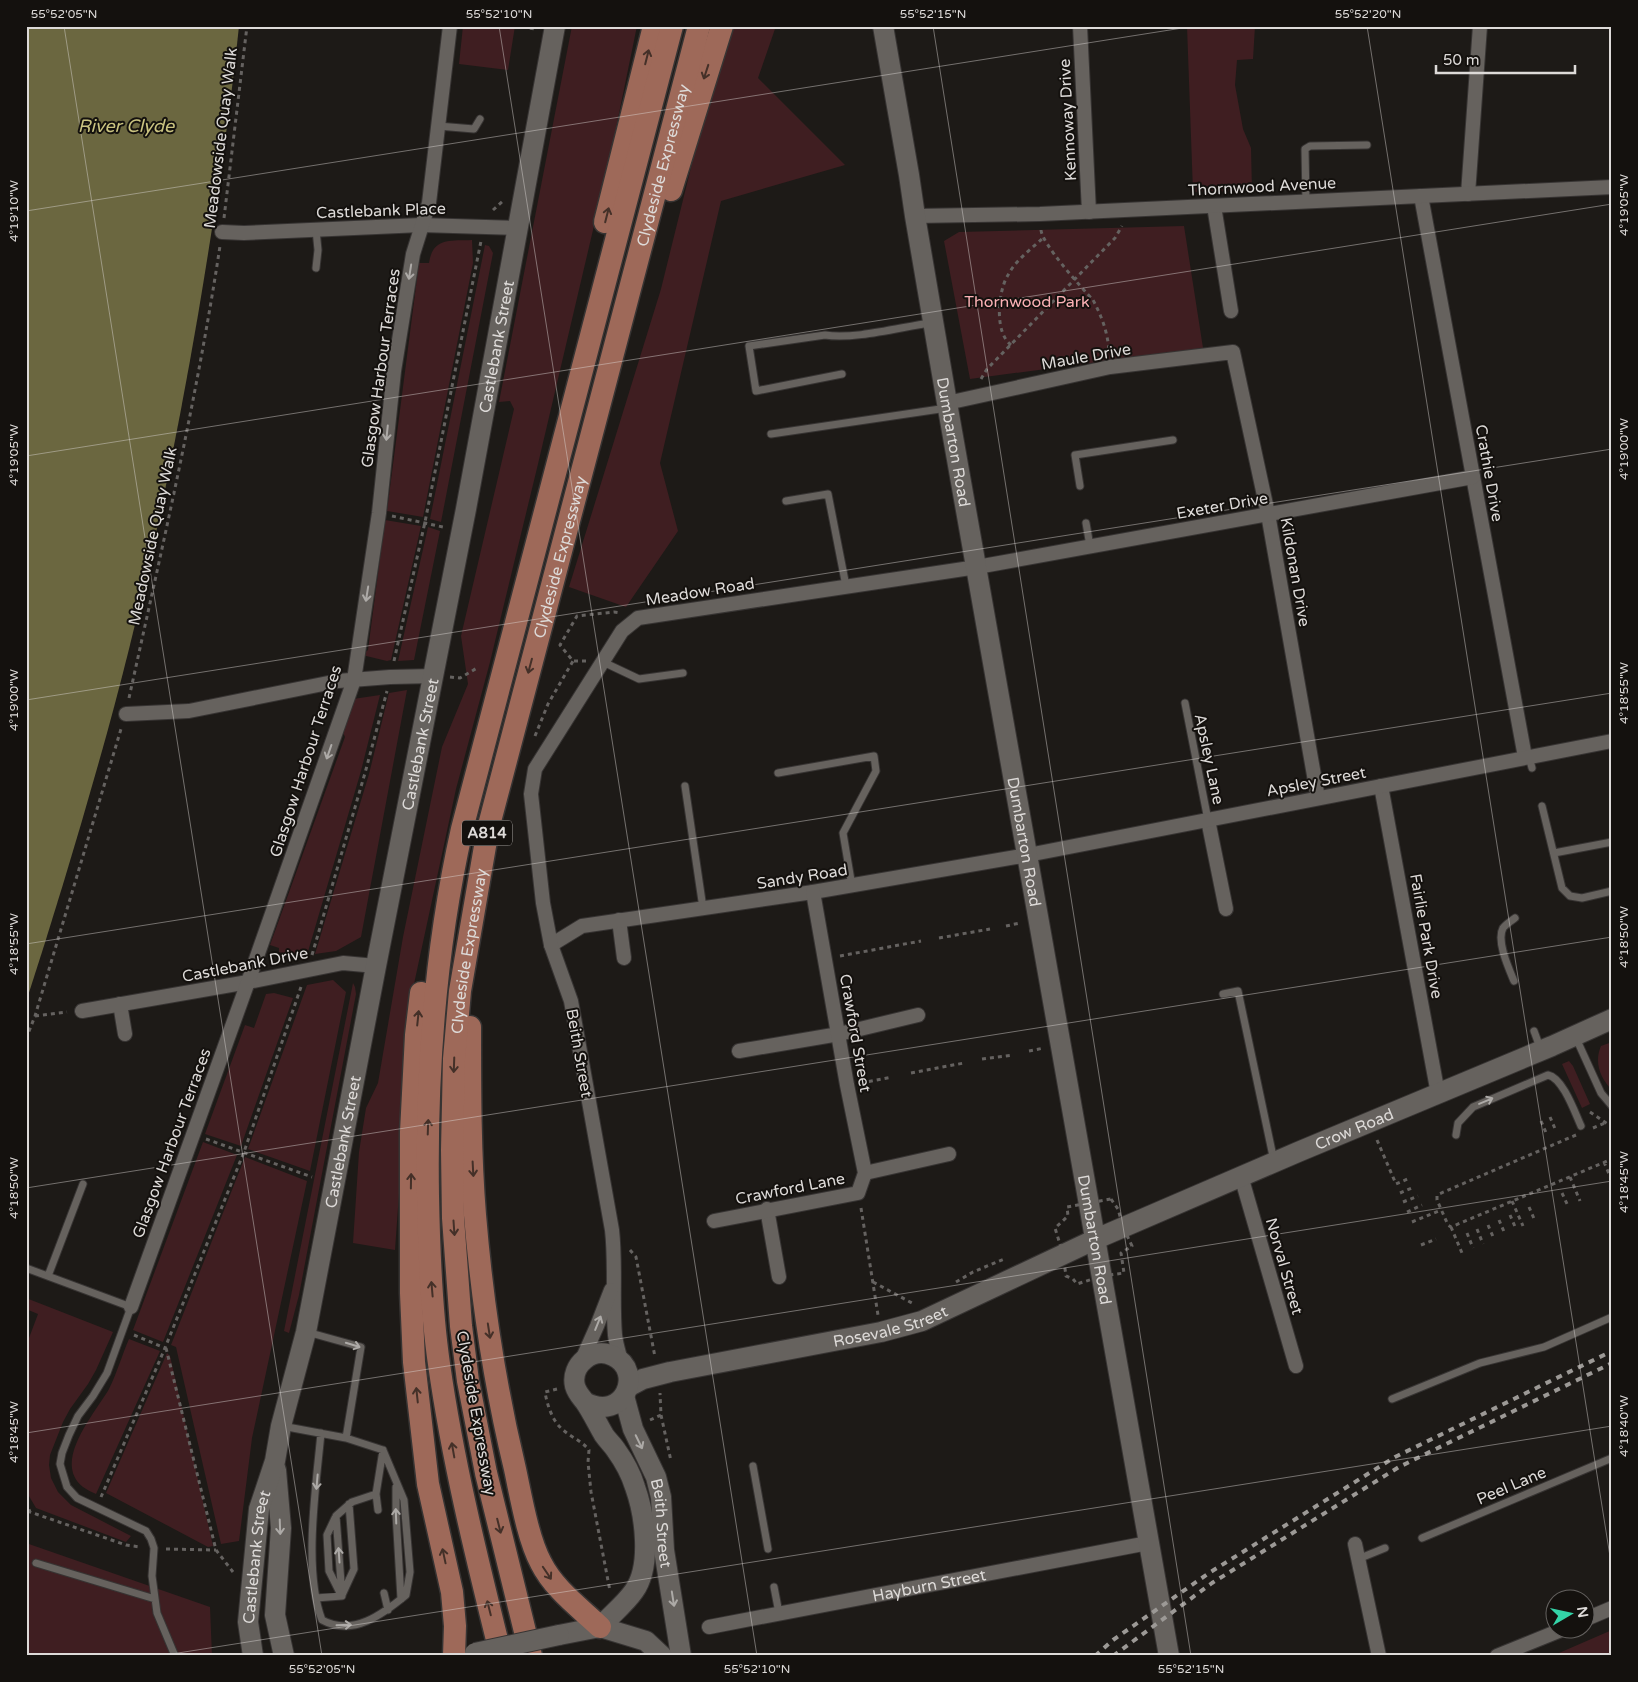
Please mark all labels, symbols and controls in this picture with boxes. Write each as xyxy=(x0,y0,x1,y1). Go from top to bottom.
text: 55°52'05"N xyxy=(31,7,97,21)
text: 55°52'10"N xyxy=(466,7,532,21)
text: 55°52'15"N xyxy=(900,7,966,21)
text: 55°52'20"N xyxy=(1335,7,1401,21)
scale bar xyxy=(1436,42,1574,74)
street label: Meadowside Quay Walk xyxy=(200,46,242,230)
one-way arrow xyxy=(642,50,652,66)
text: 50 m xyxy=(1443,51,1480,69)
street label: Kennoway Drive xyxy=(1055,58,1081,182)
one-way arrow xyxy=(701,64,711,80)
street label: Clydeside Expressway xyxy=(632,82,694,249)
water label: River Clyde xyxy=(78,115,175,137)
street label: Thornwood Avenue xyxy=(1187,173,1337,201)
text: 4°19'05"W xyxy=(1617,174,1631,236)
text: 4°19'10"W xyxy=(7,180,21,242)
street label: Castlebank Place xyxy=(316,199,446,223)
one-way arrow xyxy=(603,207,612,223)
one-way arrow xyxy=(405,264,415,280)
street label: Glasgow Harbour Terraces xyxy=(357,267,405,469)
street label: Castlebank Street xyxy=(475,279,519,415)
park label: Thornwood Park xyxy=(964,292,1090,312)
street label: Maule Drive xyxy=(1040,339,1133,375)
street label: Dumbarton Road xyxy=(932,376,974,509)
text: 4°19'00"W xyxy=(1617,418,1631,480)
street label: Crathie Drive xyxy=(1471,423,1507,523)
text: 4°19'05"W xyxy=(7,424,21,486)
one-way arrow xyxy=(382,425,392,441)
street label: Meadowside Quay Walk xyxy=(124,445,182,627)
street label: Clydeside Expressway xyxy=(530,473,591,640)
street label: Exeter Drive xyxy=(1175,488,1269,524)
street label: Kildonan Drive xyxy=(1276,516,1314,628)
street label: Meadow Road xyxy=(644,574,756,610)
one-way arrow xyxy=(361,586,371,602)
one-way arrow xyxy=(525,657,535,673)
text: 4°18'55"W xyxy=(1617,662,1631,724)
street label: Glasgow Harbour Terraces xyxy=(265,663,346,860)
text: 4°19'00"W xyxy=(7,669,21,731)
street label: Castlebank Street xyxy=(398,676,443,812)
street label: Apsley Lane xyxy=(1190,712,1228,806)
one-way arrow xyxy=(324,743,333,759)
street label: Apsley Street xyxy=(1265,763,1368,801)
street label: Dumbarton Road xyxy=(1002,775,1045,908)
road number: A814 xyxy=(462,820,512,846)
street label: Sandy Road xyxy=(755,860,849,894)
street label: Clydeside Expressway xyxy=(447,867,492,1035)
street label: Fairlie Park Drive xyxy=(1405,872,1447,1000)
text: 4°18'50"W xyxy=(1617,906,1631,968)
text: 4°18'55"W xyxy=(7,913,21,975)
street label: Castlebank Drive xyxy=(180,943,310,987)
street label: Crawford Street xyxy=(835,972,875,1094)
street label: Beith Street xyxy=(561,1007,597,1099)
one-way arrow xyxy=(413,1011,423,1027)
street label: Glasgow Harbour Terraces xyxy=(128,1046,216,1241)
one-way arrow xyxy=(450,1057,459,1073)
street label: Castlebank Street xyxy=(321,1074,366,1210)
one-way arrow xyxy=(1479,1096,1494,1105)
street label: Crow Road xyxy=(1312,1104,1397,1155)
one-way arrow xyxy=(423,1119,433,1136)
text: 4°18'45"W xyxy=(1617,1151,1631,1213)
text: 4°18'50"W xyxy=(7,1157,21,1219)
one-way arrow xyxy=(468,1161,477,1177)
street label: Crawford Lane xyxy=(734,1169,847,1209)
one-way arrow xyxy=(406,1173,415,1189)
street label: Dumbarton Road xyxy=(1073,1173,1116,1306)
street label: Norval Street xyxy=(1261,1216,1307,1317)
one-way arrow xyxy=(449,1219,458,1235)
one-way arrow xyxy=(427,1281,437,1297)
street label: Rosevale Street xyxy=(831,1301,951,1352)
one-way arrow xyxy=(594,1316,603,1331)
one-way arrow xyxy=(484,1323,494,1339)
street label: Clydeside Expressway xyxy=(452,1329,500,1498)
one-way arrow xyxy=(345,1340,361,1350)
one-way arrow xyxy=(413,1388,422,1404)
text: 4°18'40"W xyxy=(1617,1395,1631,1457)
text: 4°18'45"W xyxy=(7,1401,21,1463)
one-way arrow xyxy=(635,1434,644,1449)
one-way arrow xyxy=(448,1443,458,1459)
street label: Peel Lane xyxy=(1474,1462,1549,1510)
one-way arrow xyxy=(312,1474,322,1490)
street label: Beith Street xyxy=(646,1476,676,1569)
street label: Castlebank Street xyxy=(239,1488,276,1625)
one-way arrow xyxy=(391,1508,401,1524)
one-way arrow xyxy=(276,1518,285,1534)
one-way arrow xyxy=(495,1518,504,1534)
one-way arrow xyxy=(334,1547,343,1563)
one-way arrow xyxy=(439,1548,448,1564)
street label: Hayburn Street xyxy=(871,1565,988,1607)
one-way arrow xyxy=(542,1566,552,1580)
north arrow xyxy=(1546,1590,1596,1640)
one-way arrow xyxy=(668,1591,678,1607)
one-way arrow xyxy=(484,1601,494,1617)
text: N xyxy=(1573,1605,1592,1619)
one-way arrow xyxy=(336,1620,352,1630)
text: 55°52'05"N xyxy=(289,1662,355,1676)
text: 55°52'10"N xyxy=(724,1662,790,1676)
text: 55°52'15"N xyxy=(1158,1662,1224,1676)

